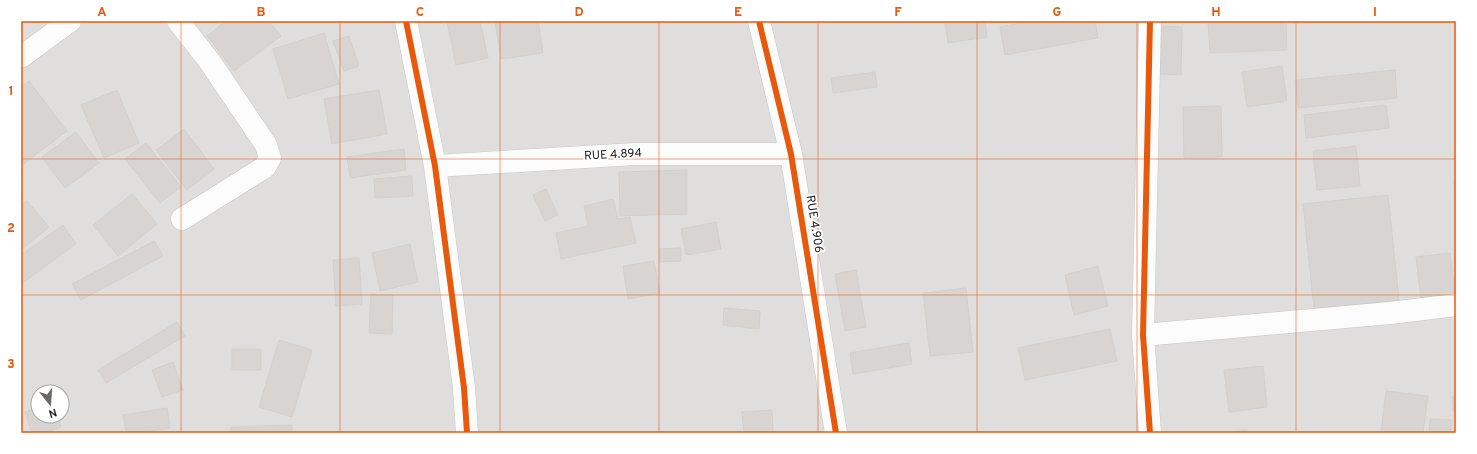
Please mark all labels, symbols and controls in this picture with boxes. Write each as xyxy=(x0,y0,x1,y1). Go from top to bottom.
text: A xyxy=(97,5,107,21)
text: B xyxy=(257,5,266,21)
text: C xyxy=(416,5,424,21)
text: D xyxy=(574,5,584,21)
text: E xyxy=(734,5,742,21)
text: F xyxy=(894,5,902,21)
text: G xyxy=(1053,5,1062,21)
text: H xyxy=(1211,5,1221,21)
text: I xyxy=(1373,5,1377,21)
text: 1 xyxy=(8,84,14,100)
street label: RUE 4.894 xyxy=(584,145,642,165)
street label: RUE 4.906 xyxy=(802,194,826,254)
text: 2 xyxy=(7,221,15,237)
text: 3 xyxy=(7,357,15,373)
north arrow xyxy=(30,384,70,424)
text: N xyxy=(47,405,58,420)

